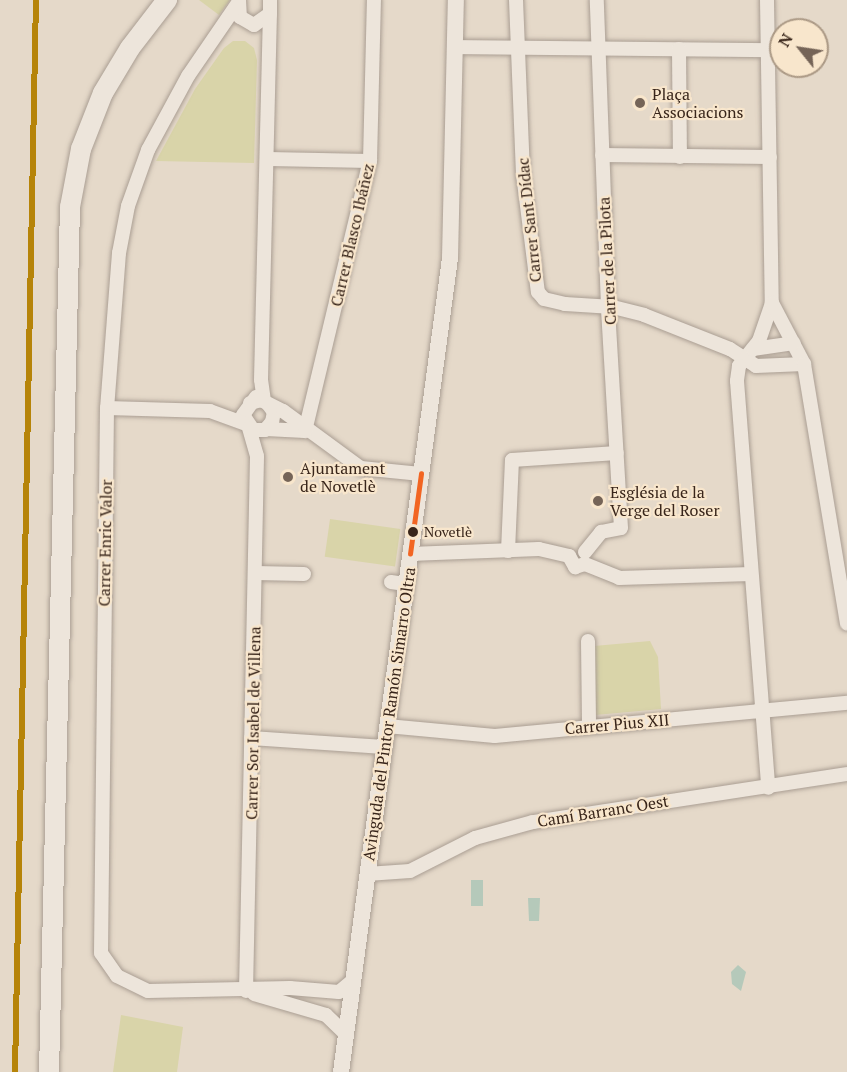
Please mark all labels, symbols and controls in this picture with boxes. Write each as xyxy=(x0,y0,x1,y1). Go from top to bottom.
north arrow xyxy=(769,18,829,78)
text: N xyxy=(773,29,798,51)
place label: Plaça Associacions xyxy=(652,84,744,122)
marker: Plaça Associacions xyxy=(633,96,647,110)
street label: Carrer Sant Dídac xyxy=(513,157,545,283)
street label: Carrer Blasco Ibáñez xyxy=(326,162,378,308)
street label: Carrer de la Pilota xyxy=(594,196,620,326)
place label: Ajuntament de Novetlè xyxy=(300,458,386,496)
marker: Ajuntament de Novetlè xyxy=(281,470,295,484)
street label: Carrer Enric Valor xyxy=(94,479,116,607)
place label: Església de la Verge del Roser xyxy=(610,482,720,520)
marker: Església de la Verge del Roser xyxy=(591,494,605,508)
place label: Novetlè xyxy=(424,524,472,540)
marker: Novetlè xyxy=(407,526,419,538)
street label: Avinguda del Pintor Ramón Simarro Oltra xyxy=(359,566,419,862)
street label: Carrer Sor Isabel de Villena xyxy=(242,626,264,820)
street label: Carrer Pius XII xyxy=(564,710,670,738)
street label: Camí Barranc Oest xyxy=(536,791,670,831)

